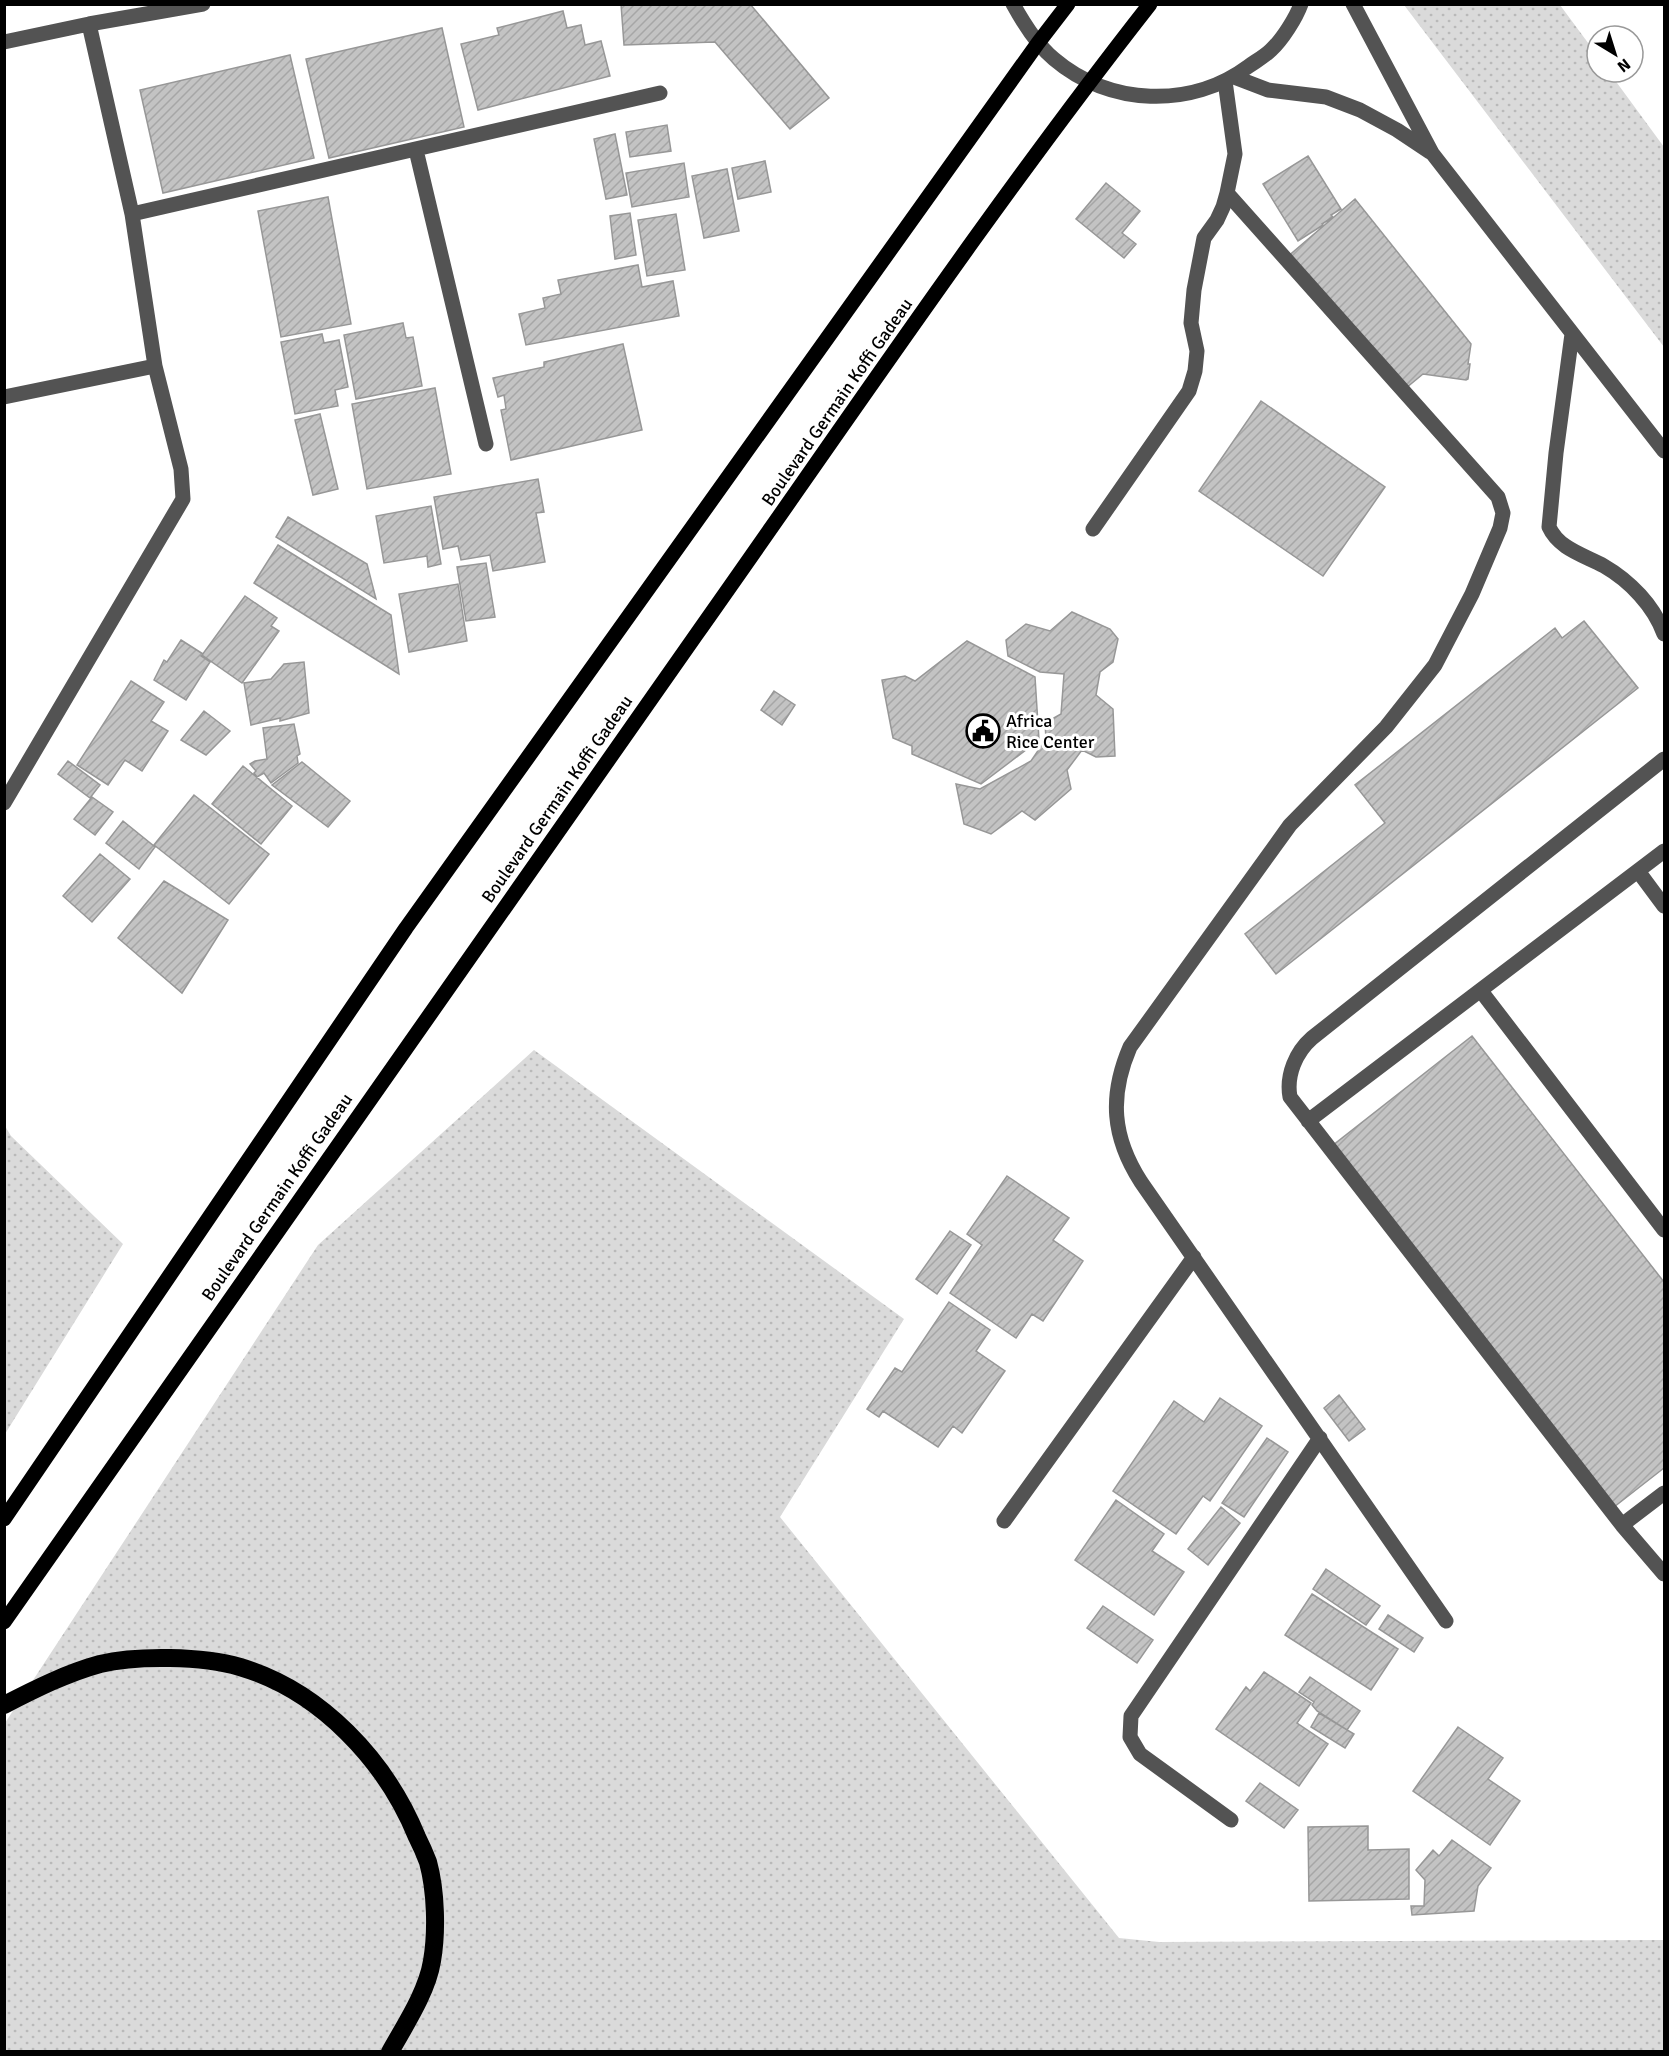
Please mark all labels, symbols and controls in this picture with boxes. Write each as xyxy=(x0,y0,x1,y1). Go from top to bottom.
north arrow xyxy=(1585,24,1645,84)
text: N xyxy=(1613,54,1634,76)
street label: Boulevard Germain Koffi Gadeau xyxy=(757,294,917,510)
street label: Boulevard Germain Koffi Gadeau xyxy=(477,691,637,907)
place label: Africa Rice Center xyxy=(1006,710,1095,753)
public building icon: Africa Rice Center xyxy=(965,713,1001,749)
street label: Boulevard Germain Koffi Gadeau xyxy=(197,1089,357,1305)

